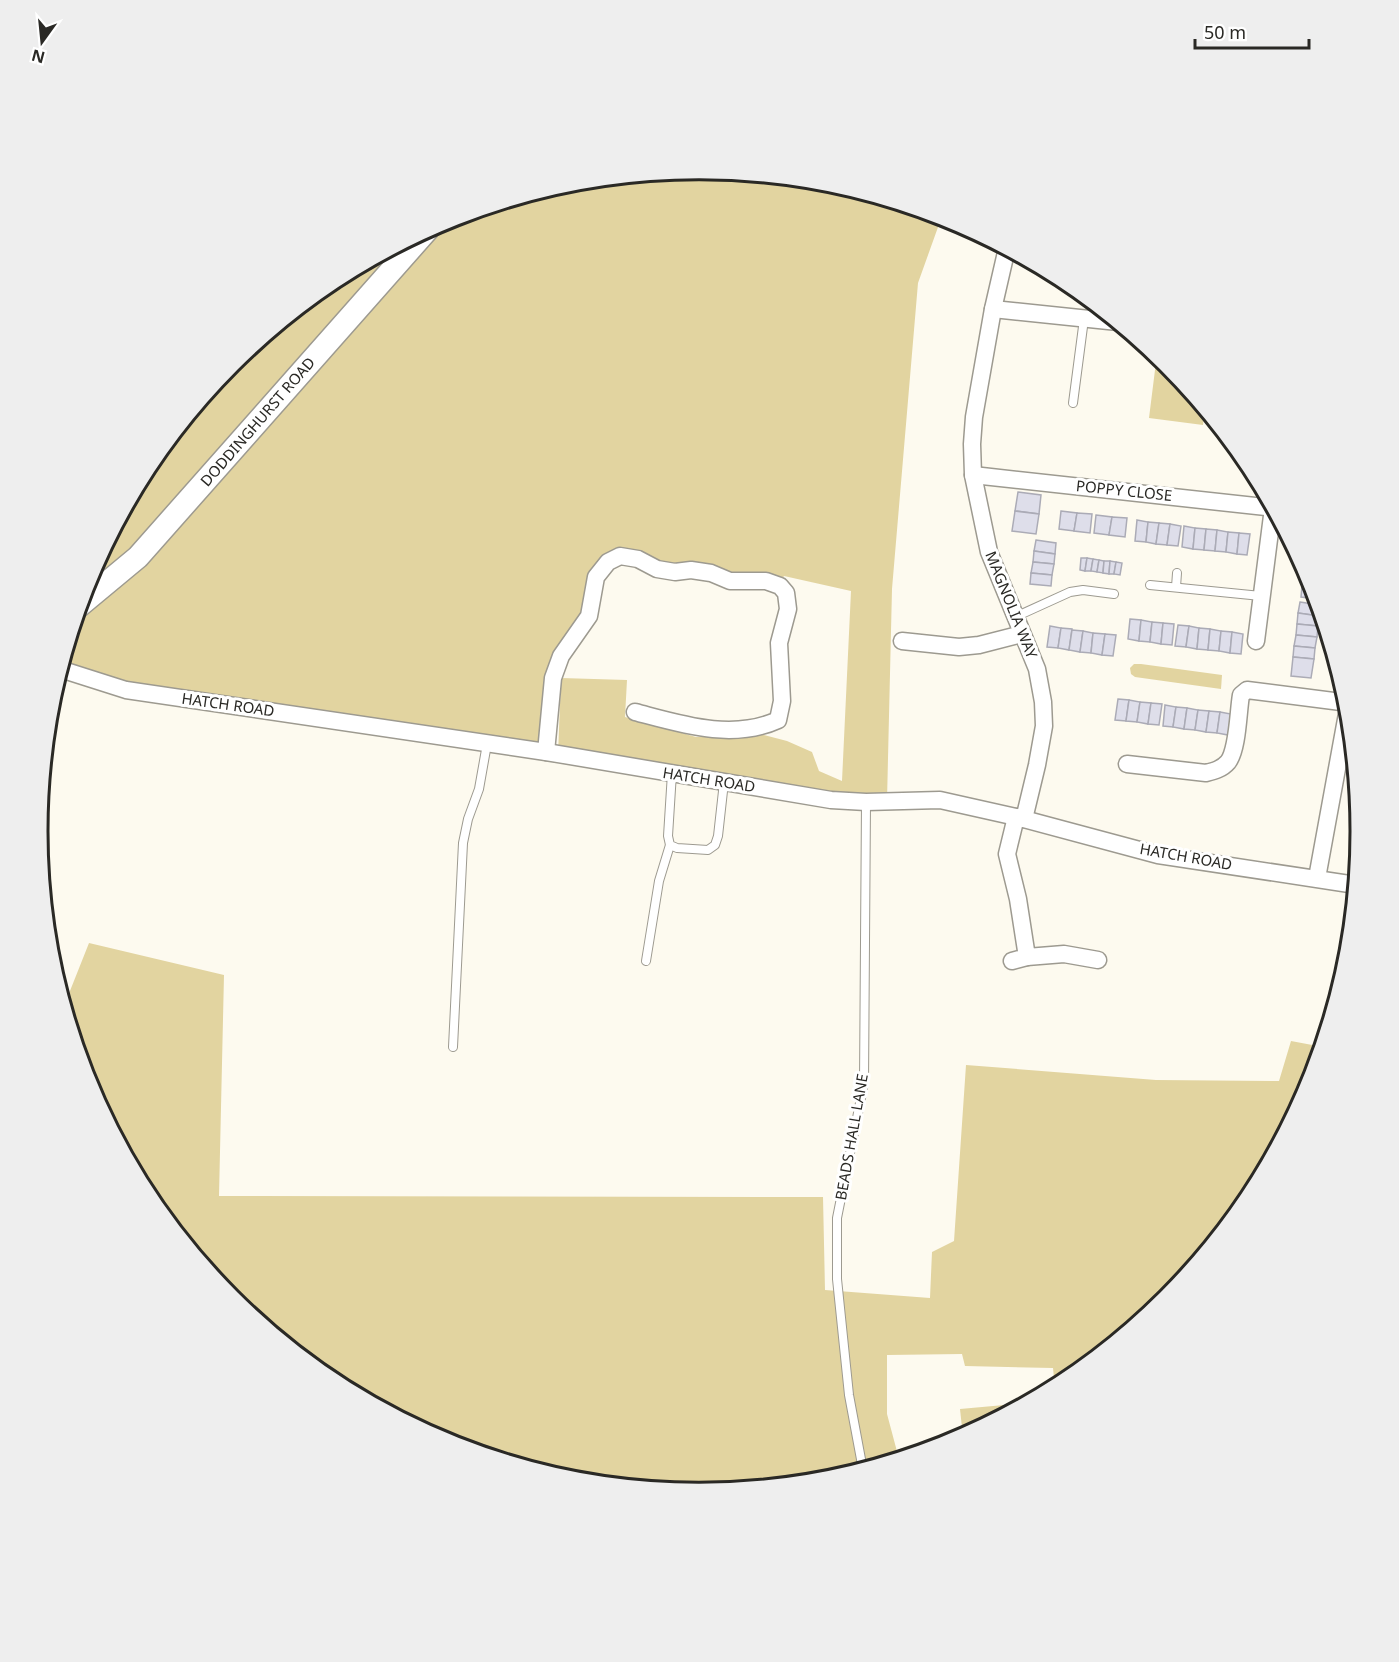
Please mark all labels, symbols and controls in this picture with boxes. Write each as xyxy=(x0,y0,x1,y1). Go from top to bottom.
north arrow xyxy=(12,12,72,72)
scale bar xyxy=(1195,12,1309,50)
text: 50 m xyxy=(1204,20,1246,44)
text: N xyxy=(29,44,47,69)
street label: DODDINGHURST ROAD xyxy=(196,352,319,490)
street label: POPPY CLOSE xyxy=(1075,475,1173,505)
street label: MAGNOLIA WAY xyxy=(981,548,1043,662)
street label: HATCH ROAD xyxy=(180,688,276,720)
street label: HATCH ROAD xyxy=(661,762,757,796)
street label: HATCH ROAD xyxy=(1138,838,1234,874)
street label: BEADS HALL LANE xyxy=(830,1072,872,1202)

